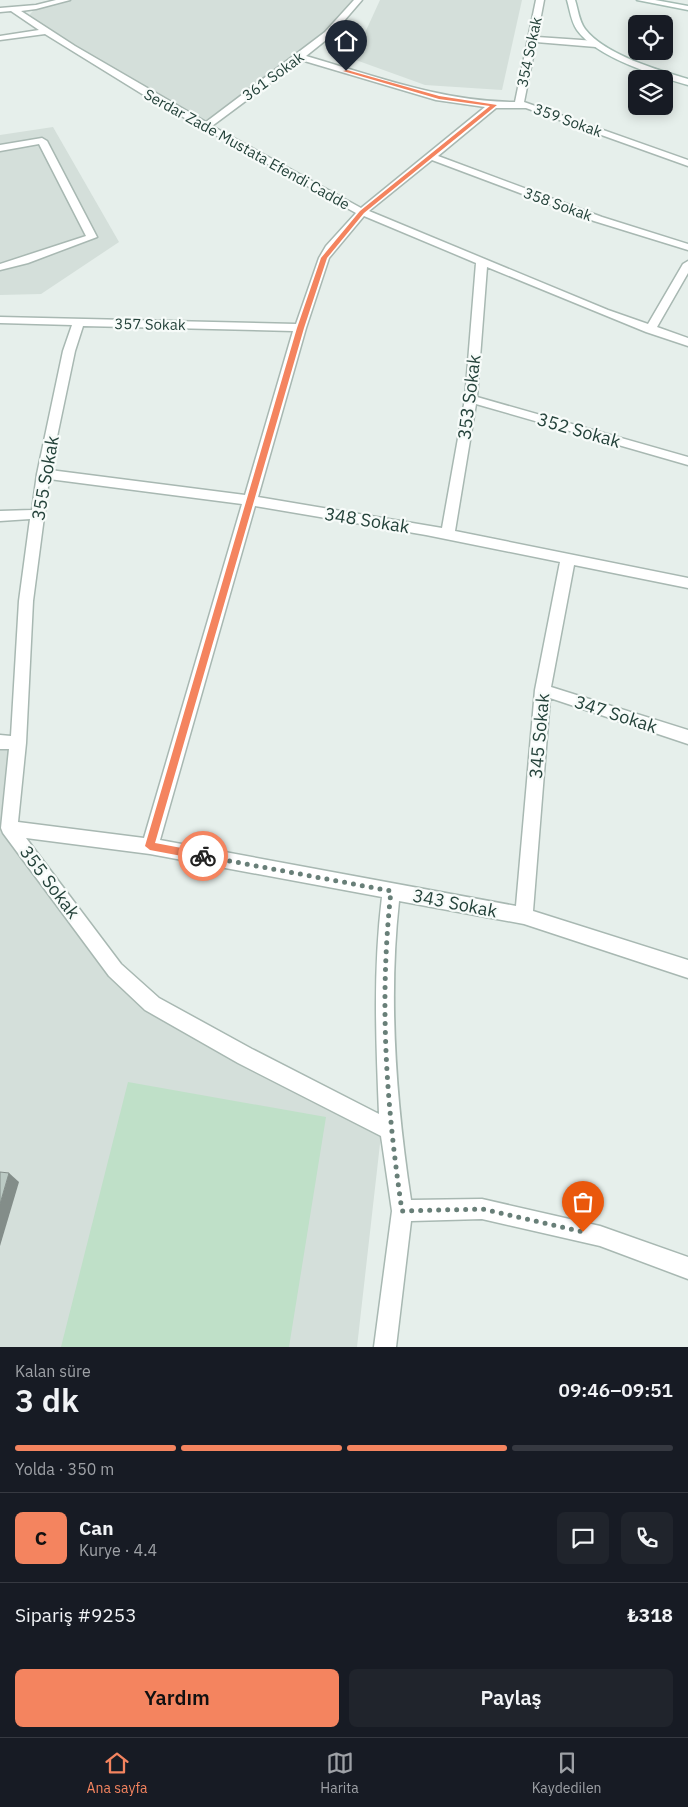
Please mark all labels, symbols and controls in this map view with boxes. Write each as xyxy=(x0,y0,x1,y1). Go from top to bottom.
street label: 354 Sokak xyxy=(512,15,546,89)
map controls xyxy=(628,15,673,115)
button: locate xyxy=(628,15,673,60)
pin xyxy=(325,20,367,71)
icon: home xyxy=(332,27,360,55)
street label: 361 Sokak xyxy=(239,47,308,105)
button: layers xyxy=(628,70,673,115)
street label: Serdar Zade Mustata Efendi Cadde xyxy=(141,84,353,214)
street label: 359 Sokak xyxy=(531,99,605,141)
street label: 358 Sokak xyxy=(521,183,595,225)
street label: 357 Sokak xyxy=(114,314,186,334)
street label: 353 Sokak xyxy=(452,353,486,441)
street label: 352 Sokak xyxy=(535,407,624,453)
street label: 355 Sokak xyxy=(26,433,64,522)
street label: 348 Sokak xyxy=(323,502,412,538)
street label: 347 Sokak xyxy=(572,690,661,738)
street label: 345 Sokak xyxy=(524,692,554,780)
courier xyxy=(178,831,228,881)
street label: 355 Sokak xyxy=(15,841,85,924)
icon: bike xyxy=(189,842,217,870)
street label: 343 Sokak xyxy=(411,884,500,923)
pin xyxy=(562,1181,604,1232)
icon: bag xyxy=(569,1188,597,1216)
text: Kalan süre xyxy=(15,1361,91,1381)
text: 09:46–09:51 xyxy=(559,1378,673,1402)
text: 3 dk xyxy=(15,1379,79,1421)
text: Yolda · 350 m xyxy=(15,1459,114,1479)
button: chat xyxy=(557,1512,609,1564)
button: phone xyxy=(621,1512,673,1564)
text: Can xyxy=(79,1516,114,1540)
text: C xyxy=(35,1526,47,1550)
text: Kurye · 4.4 xyxy=(79,1540,157,1560)
text: Sipariş #9253 xyxy=(15,1603,137,1627)
text: ₺318 xyxy=(627,1603,673,1627)
button: Yardım xyxy=(15,1669,339,1727)
button: Paylaş xyxy=(349,1669,673,1727)
tab: Ana sayfa xyxy=(86,1749,147,1797)
tab: Harita xyxy=(320,1749,359,1797)
tab: Kaydedilen xyxy=(532,1749,602,1797)

